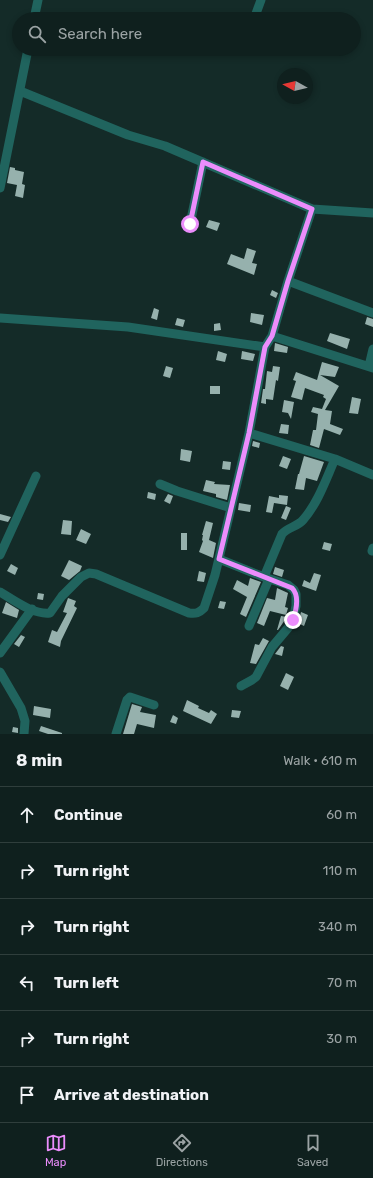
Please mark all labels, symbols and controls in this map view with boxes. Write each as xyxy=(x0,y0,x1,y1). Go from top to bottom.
search box xyxy=(12,12,361,56)
icon: search xyxy=(26,23,48,45)
text: Search here xyxy=(58,25,142,43)
north arrow xyxy=(277,68,313,104)
route start xyxy=(181,215,199,233)
route end xyxy=(284,611,302,629)
text: 8 min xyxy=(16,750,63,770)
text: Walk · 610 m xyxy=(283,753,357,768)
icon: ahead xyxy=(16,804,38,826)
text: Continue xyxy=(54,806,123,824)
text: 60 m xyxy=(326,807,357,822)
icon: right xyxy=(16,860,38,882)
text: Turn right xyxy=(54,862,129,880)
text: 110 m xyxy=(323,863,357,878)
icon: right xyxy=(16,916,38,938)
text: Turn right xyxy=(54,918,129,936)
text: 340 m xyxy=(318,919,357,934)
icon: left xyxy=(16,972,38,994)
text: Turn left xyxy=(54,974,119,992)
text: 70 m xyxy=(327,975,357,990)
icon: right xyxy=(16,1028,38,1050)
text: Turn right xyxy=(54,1030,129,1048)
text: 30 m xyxy=(326,1031,357,1046)
icon: arrive xyxy=(16,1084,38,1106)
text: Arrive at destination xyxy=(54,1086,209,1104)
tab: Map xyxy=(45,1132,67,1169)
tab: Directions xyxy=(156,1132,208,1169)
tab: Saved xyxy=(297,1132,328,1169)

